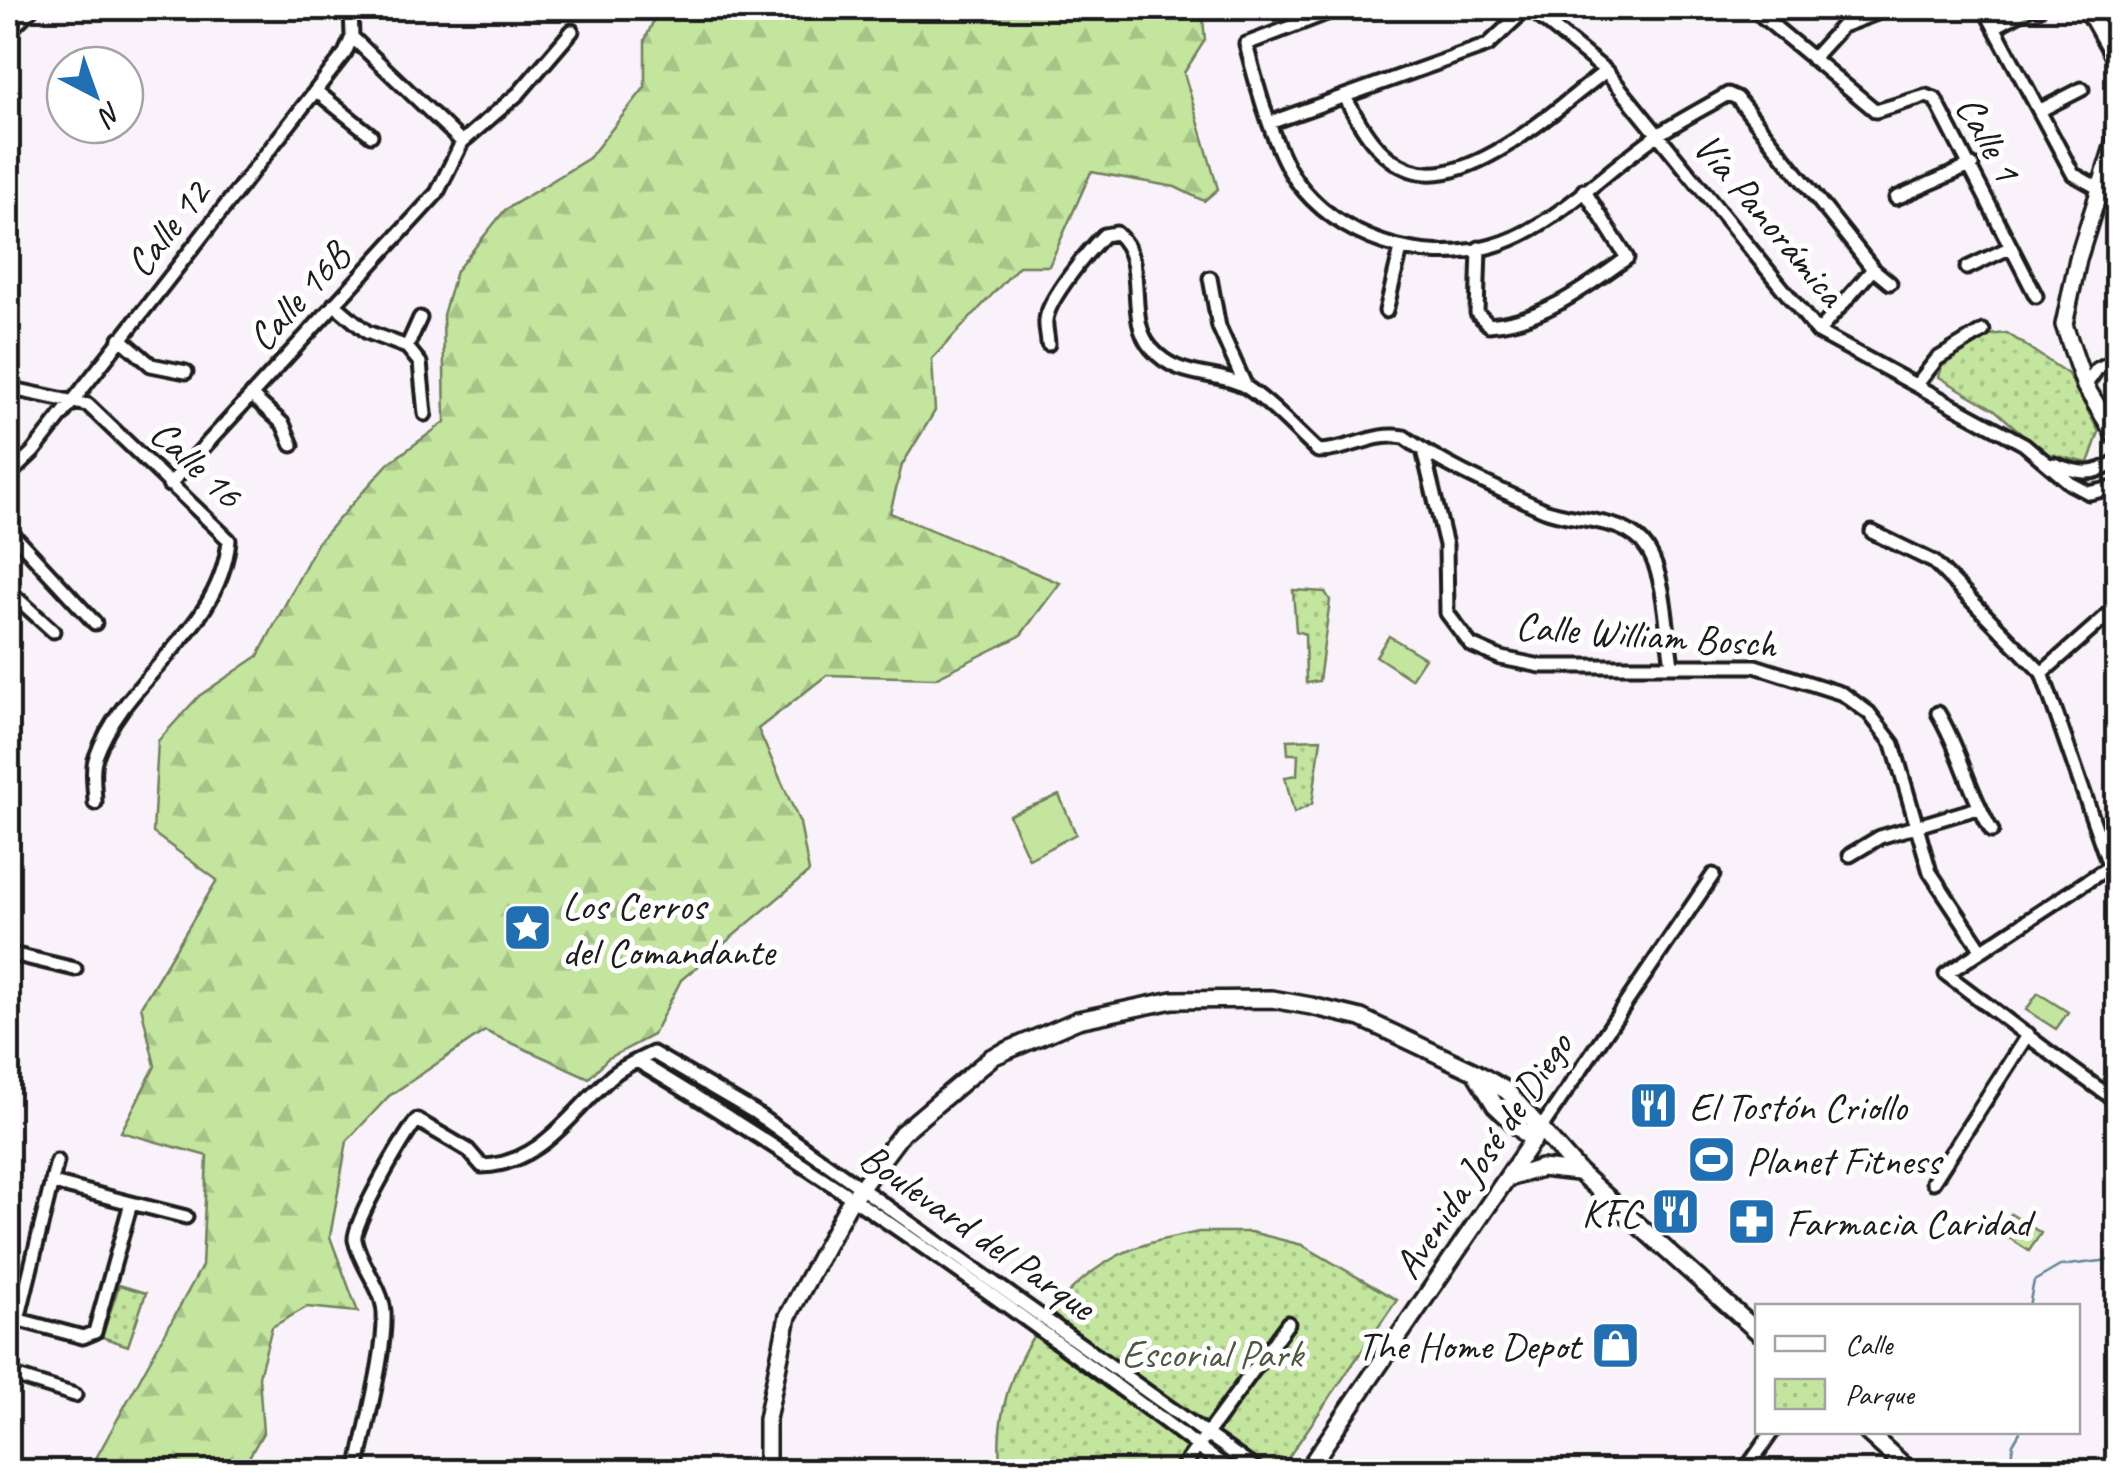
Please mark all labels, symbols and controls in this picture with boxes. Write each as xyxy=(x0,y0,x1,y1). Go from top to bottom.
north arrow xyxy=(45,45,145,145)
street label: Calle 1 xyxy=(1944,87,2033,192)
text: N xyxy=(90,95,129,135)
street label: Vía Panorámica xyxy=(1682,123,1858,319)
street label: Calle 12 xyxy=(115,168,223,287)
street label: Calle 16B xyxy=(237,230,362,361)
street label: Calle 16 xyxy=(140,408,254,520)
street label: Calle William Bosch xyxy=(1514,601,1780,669)
place label: Los Cerros del Comandante xyxy=(562,881,777,977)
place icon: Los Cerros del Comandante xyxy=(501,902,553,954)
street label: Avenida José de Diego xyxy=(1382,1021,1585,1288)
restaurant icon: El Tostón Criollo xyxy=(1628,1080,1680,1132)
place label: El Tostón Criollo xyxy=(1689,1082,1909,1132)
street label: Boulevard del Parque xyxy=(850,1132,1107,1333)
sports icon: Planet Fitness xyxy=(1685,1134,1737,1186)
place label: Planet Fitness xyxy=(1746,1136,1944,1186)
restaurant icon: KFC xyxy=(1649,1186,1701,1238)
place label: KFC xyxy=(1582,1188,1645,1238)
pharmacy icon: Farmacia Caridad xyxy=(1725,1196,1777,1248)
place label: Farmacia Caridad xyxy=(1786,1198,2036,1248)
legend xyxy=(1755,1304,2080,1434)
shop icon: The Home Depot xyxy=(1589,1319,1641,1371)
place label: The Home Depot xyxy=(1357,1321,1584,1371)
text: Calle xyxy=(1845,1325,1894,1363)
park label: Escorial Park xyxy=(1121,1329,1305,1379)
text: Parque xyxy=(1845,1375,1916,1413)

